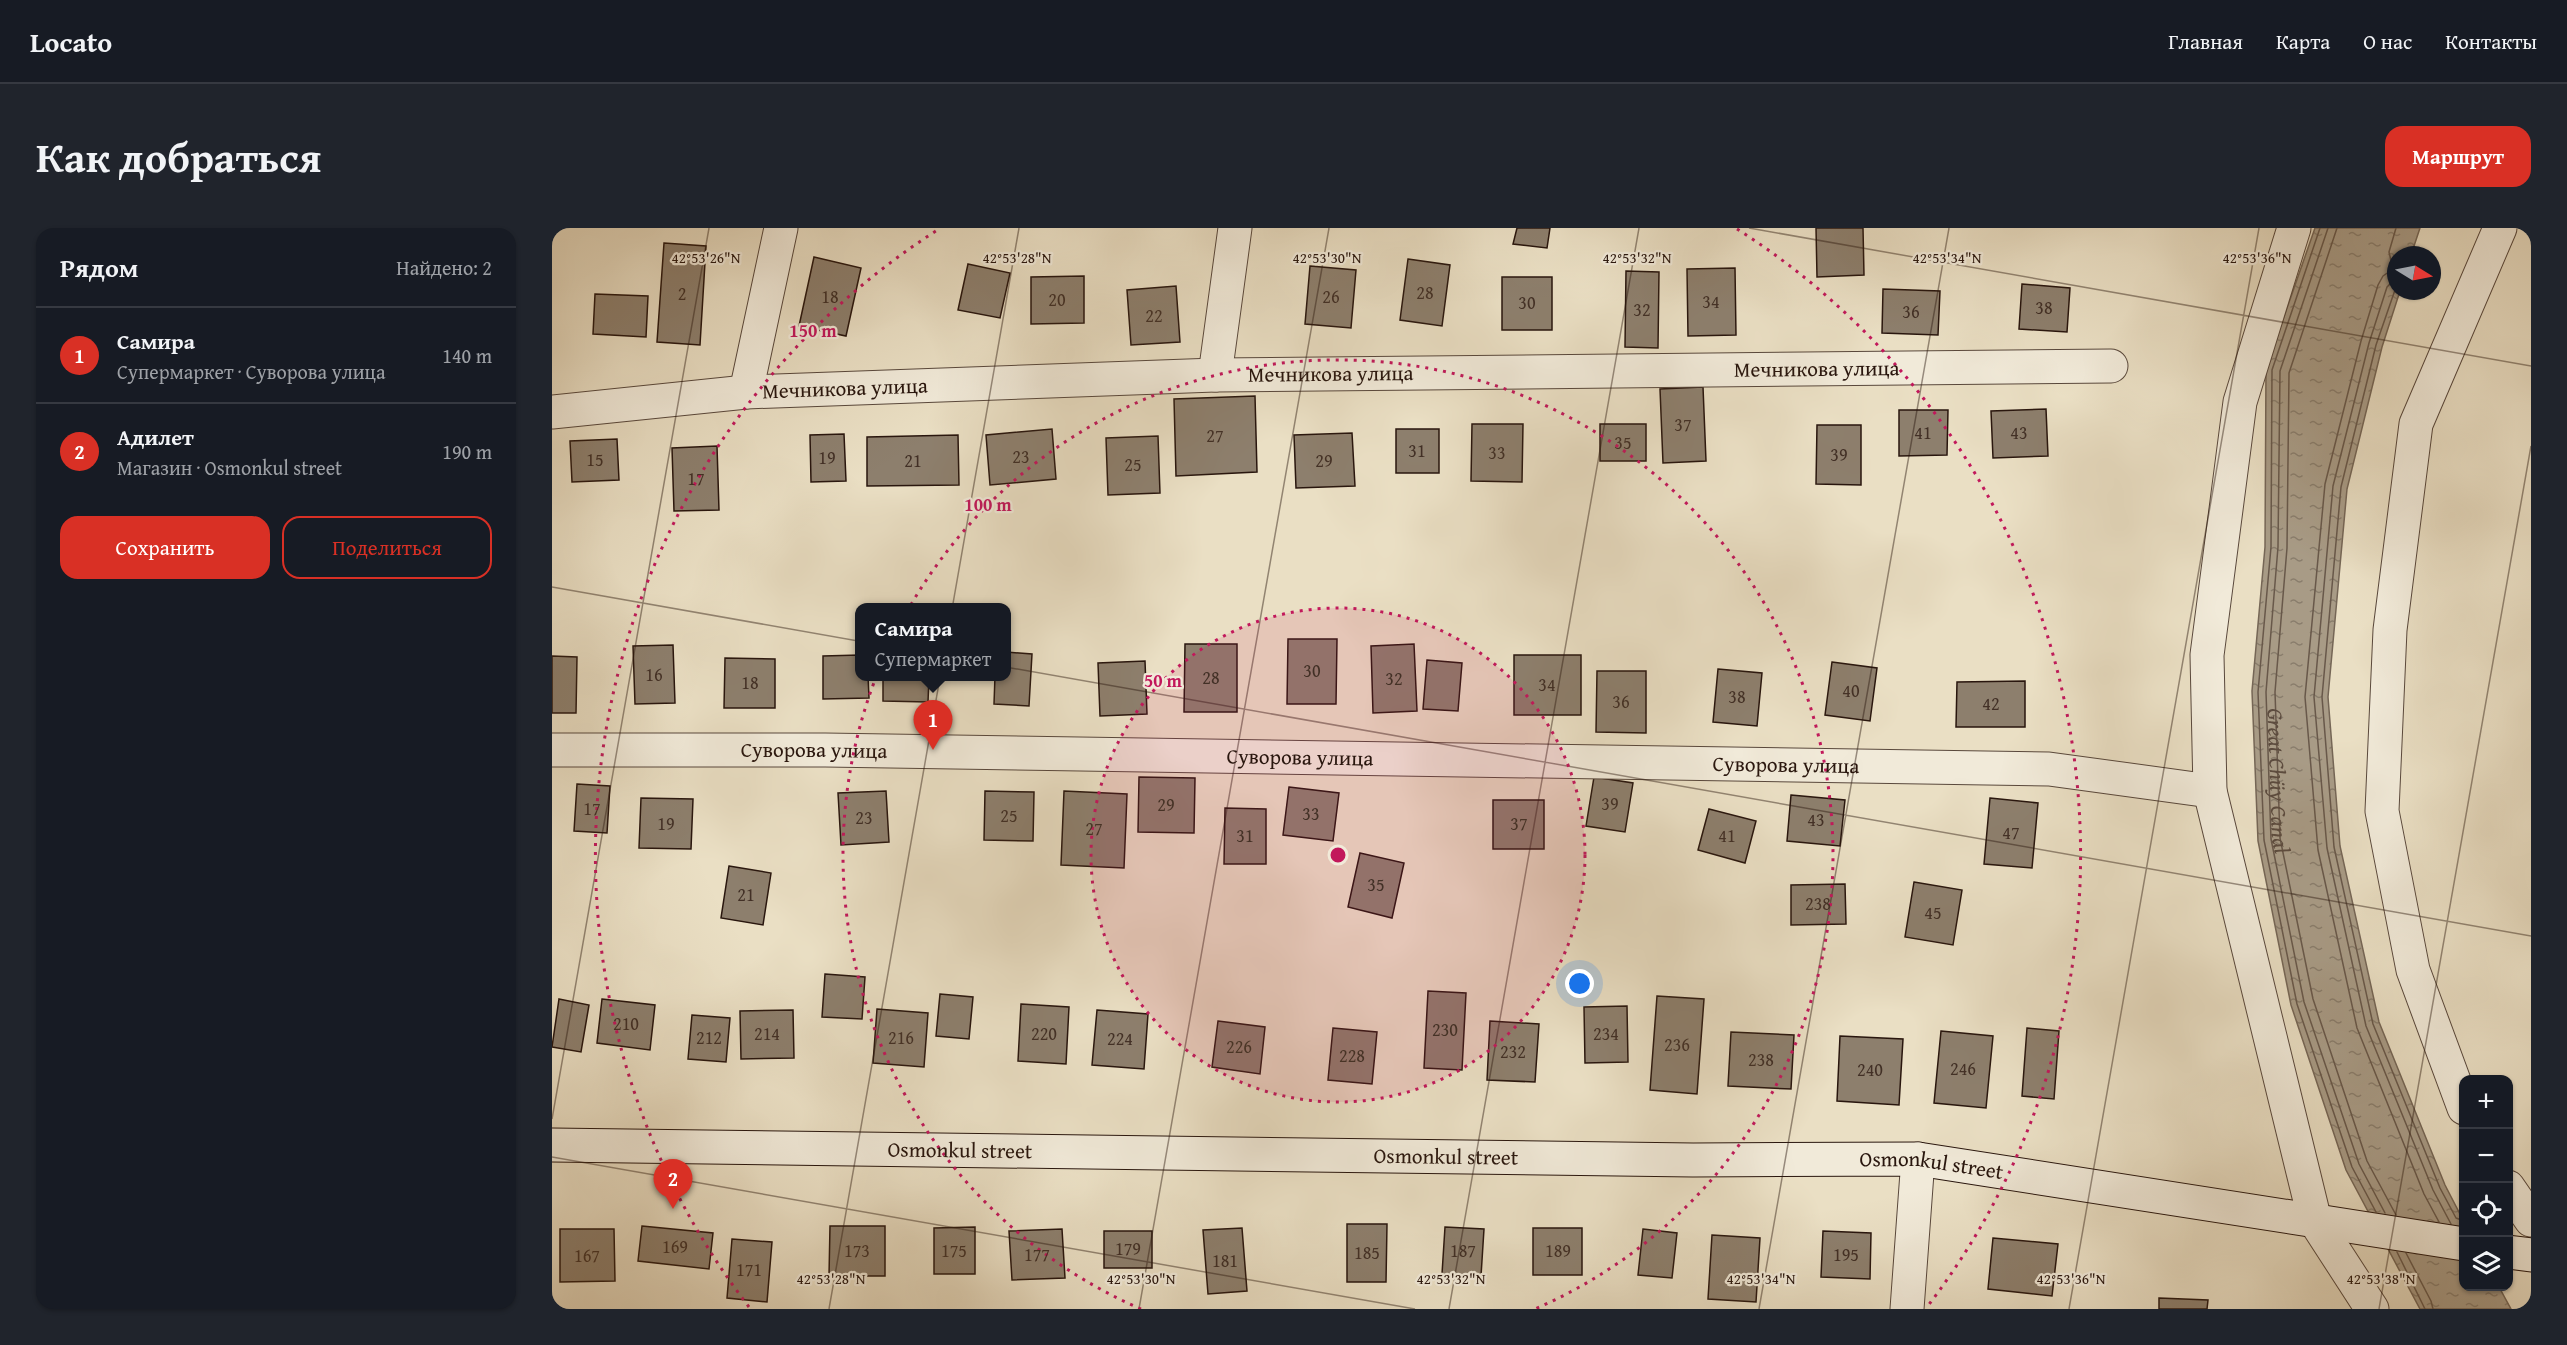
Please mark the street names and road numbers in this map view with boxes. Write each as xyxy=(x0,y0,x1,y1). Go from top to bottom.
street label: Мечникова улица xyxy=(1734,352,1900,385)
street label: Мечникова улица xyxy=(1248,357,1414,390)
street label: Мечникова улица xyxy=(762,369,928,406)
street label: Суворова улица xyxy=(741,734,888,766)
street label: Суворова улица xyxy=(1226,740,1374,774)
street label: Суворова улица xyxy=(1712,748,1859,781)
street label: Osmonkul street xyxy=(887,1133,1033,1166)
street label: Osmonkul street xyxy=(1373,1140,1519,1173)
street label: Osmonkul street xyxy=(1860,1143,2006,1187)

